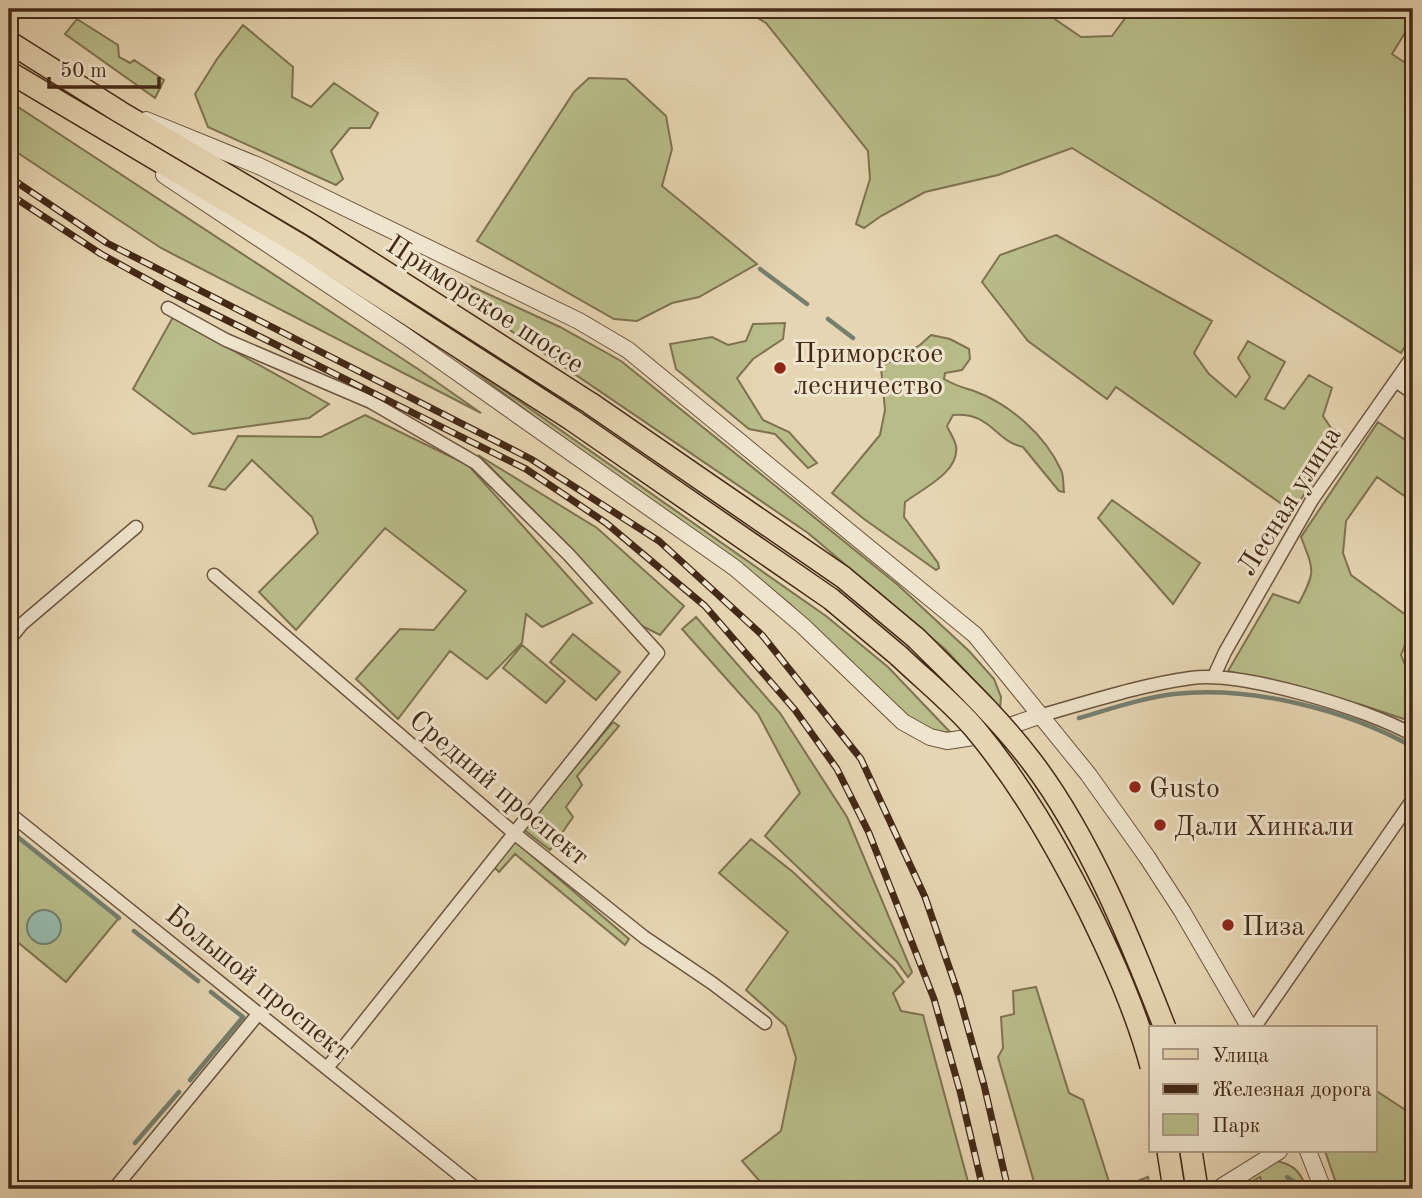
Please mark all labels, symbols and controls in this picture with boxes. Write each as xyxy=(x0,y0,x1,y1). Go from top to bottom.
scale bar xyxy=(49,46,159,90)
text: 50 m xyxy=(60,61,107,82)
street label: Приморское шоссе xyxy=(380,231,588,380)
place label: Приморское лесничество xyxy=(794,341,943,401)
marker: Приморское лесничество xyxy=(772,360,788,376)
street label: Лесная улица xyxy=(1234,422,1348,581)
street label: Средний проспект xyxy=(403,706,593,872)
place label: Gusto xyxy=(1149,776,1220,804)
marker: Gusto xyxy=(1127,779,1143,795)
place label: Дали Хинкали xyxy=(1174,814,1354,842)
marker: Дали Хинкали xyxy=(1152,817,1168,833)
street label: Большой проспект xyxy=(159,901,355,1067)
place label: Пиза xyxy=(1242,914,1305,942)
marker: Пиза xyxy=(1220,917,1236,933)
legend xyxy=(1149,1026,1376,1152)
text: Улица xyxy=(1212,1046,1269,1067)
text: Железная дорога xyxy=(1212,1080,1372,1101)
text: Парк xyxy=(1212,1116,1261,1137)

